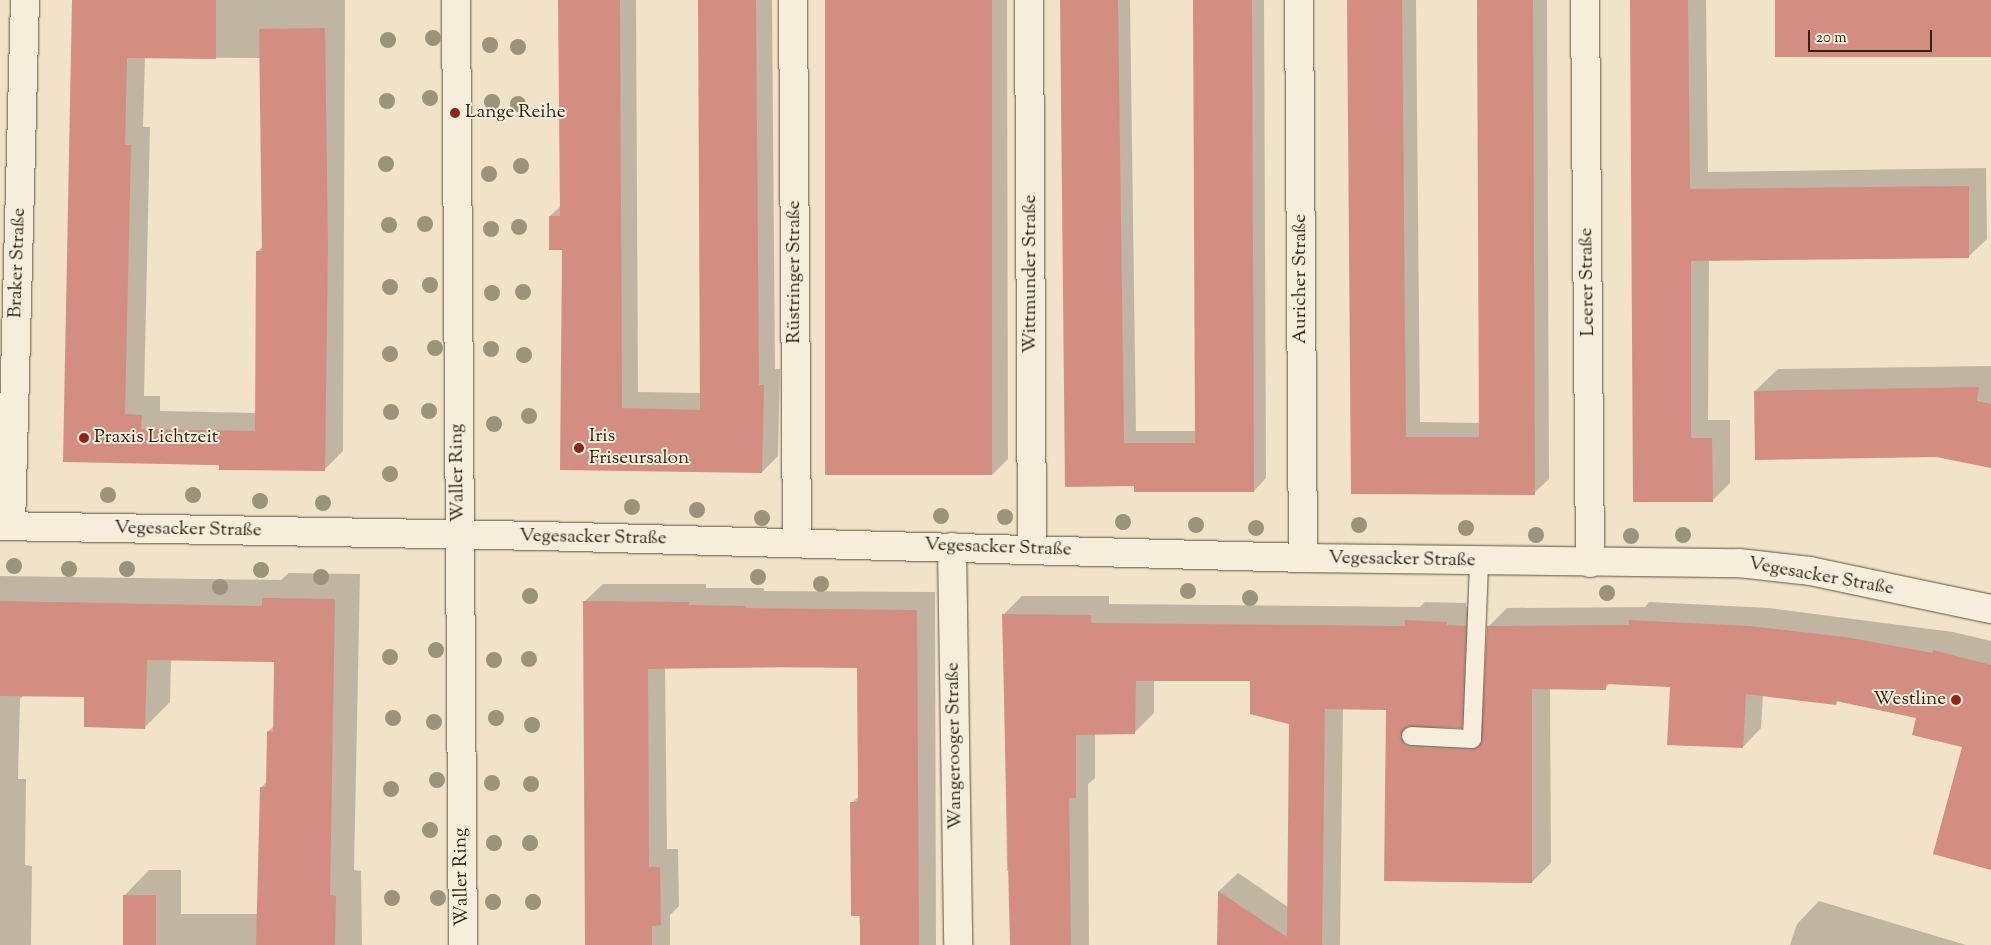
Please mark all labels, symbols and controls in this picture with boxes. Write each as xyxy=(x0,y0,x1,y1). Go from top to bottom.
scale bar xyxy=(1811,20,1935,52)
text: 20 m xyxy=(1816,28,1847,49)
place label: Lange Reihe xyxy=(465,102,565,124)
marker: Lange Reihe xyxy=(449,107,461,119)
street label: Wittmunder Straße xyxy=(1020,195,1042,353)
street label: Rüstringer Straße xyxy=(784,200,806,344)
street label: Braker Straße xyxy=(5,207,31,319)
street label: Auricher Straße xyxy=(1290,214,1312,344)
street label: Leerer Straße xyxy=(1576,227,1600,337)
street label: Waller Ring xyxy=(446,424,470,522)
place label: Iris Friseursalon xyxy=(589,426,689,470)
place label: Praxis Lichtzeit xyxy=(94,427,218,449)
marker: Praxis Lichtzeit xyxy=(78,432,90,444)
marker: Iris Friseursalon xyxy=(573,442,585,454)
street label: Vegesacker Straße xyxy=(114,517,262,543)
street label: Vegesacker Straße xyxy=(519,525,667,551)
street label: Vegesacker Straße xyxy=(924,534,1072,562)
street label: Vegesacker Straße xyxy=(1328,547,1476,573)
street label: Vegesacker Straße xyxy=(1746,553,1896,601)
street label: Wangerooger Straße xyxy=(942,662,968,830)
place label: Westline xyxy=(1873,689,1946,711)
marker: Westline xyxy=(1950,694,1962,706)
street label: Waller Ring xyxy=(450,828,474,926)

